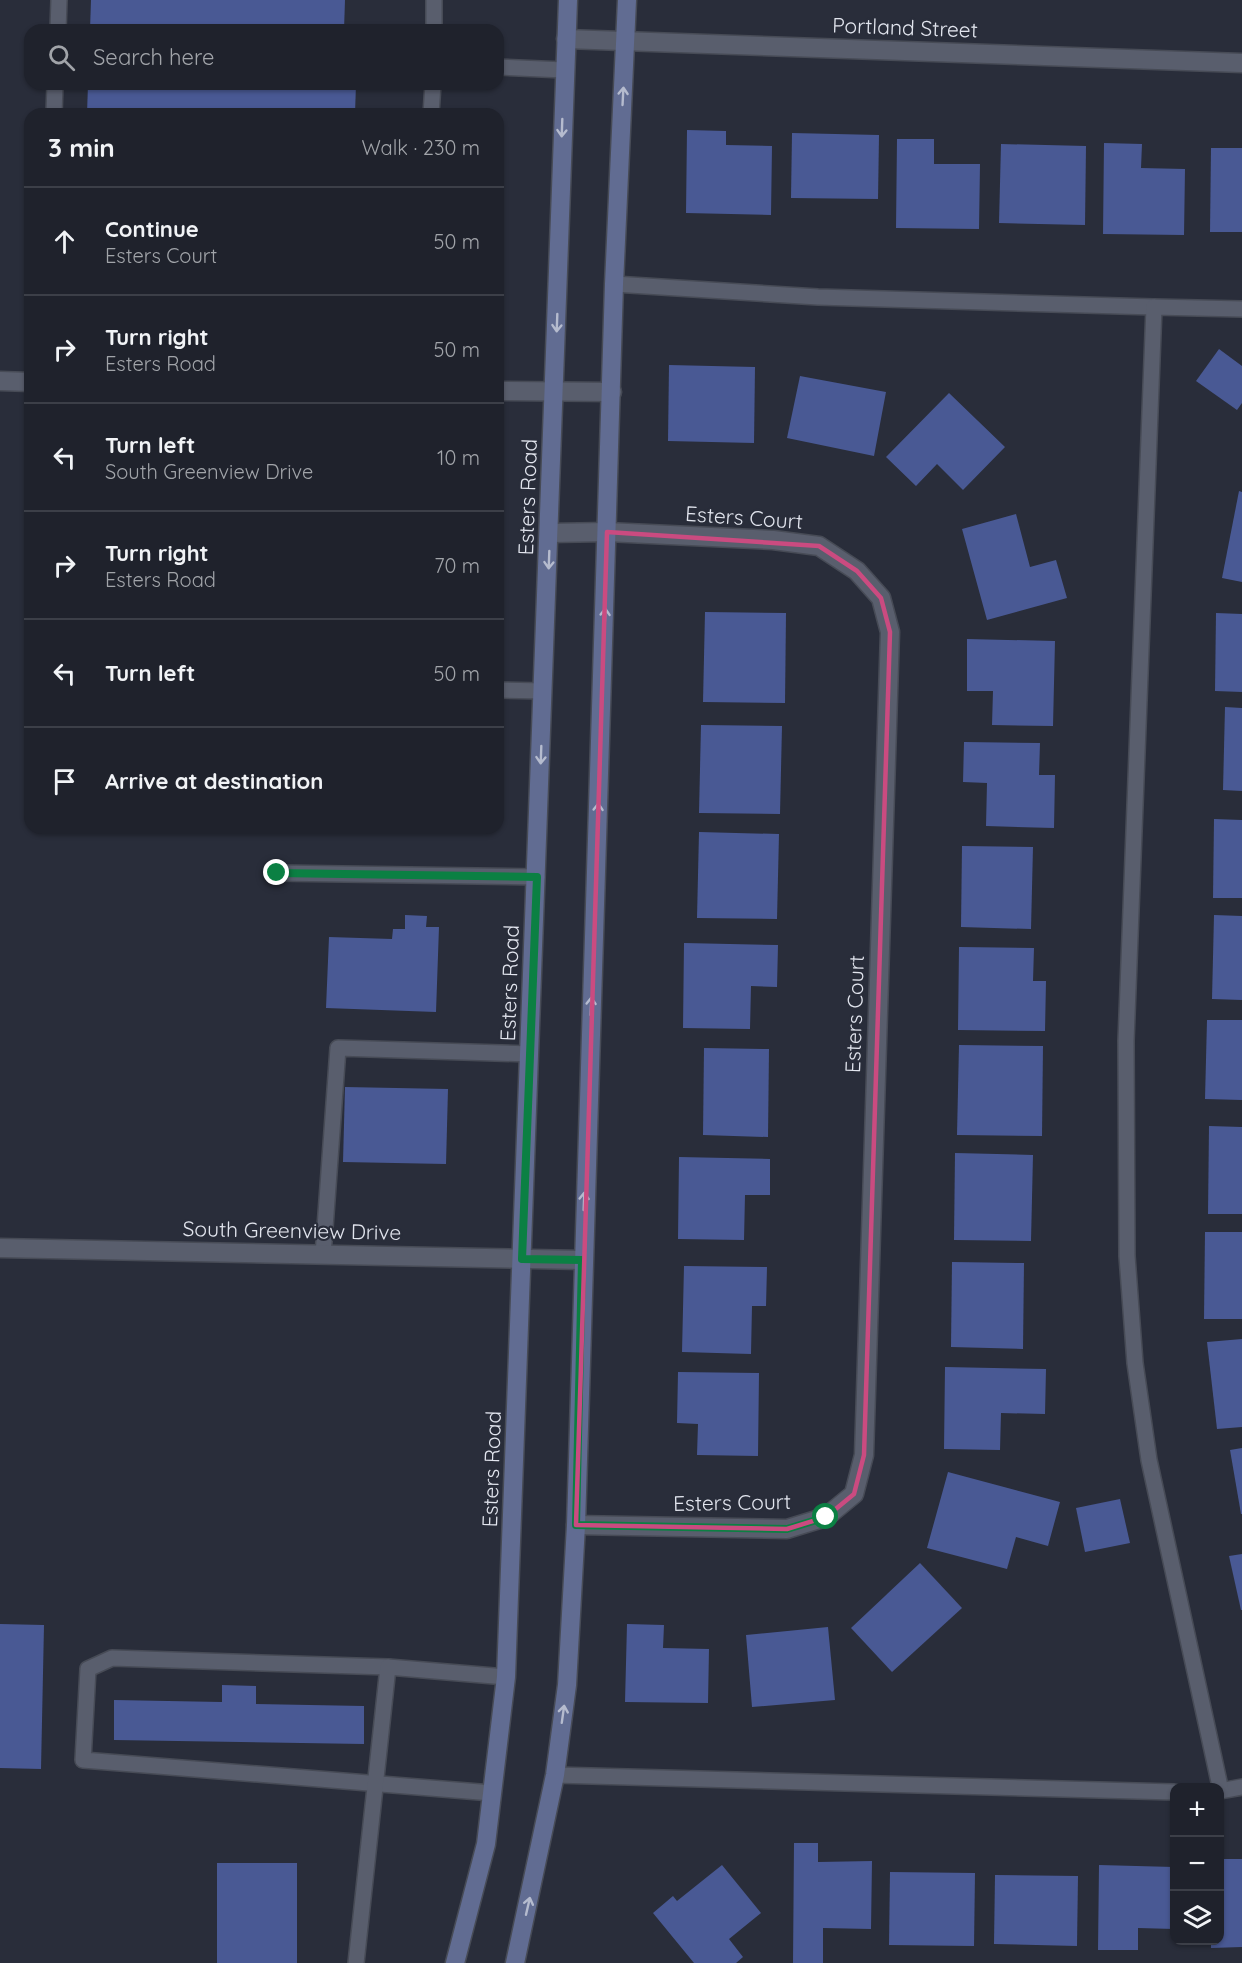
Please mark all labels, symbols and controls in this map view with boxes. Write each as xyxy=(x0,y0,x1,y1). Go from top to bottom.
street label: Portland Street xyxy=(832,11,978,43)
search box xyxy=(24,24,504,90)
icon: search xyxy=(45,41,78,74)
text: Search here xyxy=(93,43,214,71)
one-way arrow xyxy=(617,86,628,106)
one-way arrow xyxy=(557,118,568,138)
text: 3 min xyxy=(48,131,115,164)
text: Walk · 230 m xyxy=(361,135,480,160)
text: Continue xyxy=(105,215,199,243)
icon: ahead xyxy=(48,225,81,258)
text: 50 m xyxy=(434,229,480,254)
text: Esters Court xyxy=(105,243,217,268)
one-way arrow xyxy=(551,313,562,333)
text: Turn right xyxy=(105,323,209,351)
icon: right xyxy=(48,333,81,366)
text: 50 m xyxy=(434,337,480,362)
text: Esters Road xyxy=(105,351,216,376)
text: Turn left xyxy=(105,431,195,459)
street label: Esters Road xyxy=(512,438,542,556)
icon: left xyxy=(48,441,81,474)
text: 10 m xyxy=(437,445,480,470)
text: South Greenview Drive xyxy=(105,459,313,484)
street label: Esters Court xyxy=(684,500,804,534)
text: Turn right xyxy=(105,539,209,567)
icon: right xyxy=(48,549,81,582)
one-way arrow xyxy=(543,550,554,570)
text: 70 m xyxy=(434,553,480,578)
text: Esters Road xyxy=(105,567,216,592)
one-way arrow xyxy=(599,607,610,627)
icon: left xyxy=(48,657,81,690)
text: Turn left xyxy=(105,659,195,687)
text: 50 m xyxy=(434,661,480,686)
one-way arrow xyxy=(535,744,547,764)
icon: arrive xyxy=(48,765,81,798)
text: Arrive at destination xyxy=(105,767,323,795)
one-way arrow xyxy=(592,802,603,822)
route end xyxy=(263,859,289,885)
street label: Esters Road xyxy=(494,924,524,1042)
street label: Esters Court xyxy=(839,955,869,1073)
one-way arrow xyxy=(585,997,597,1017)
one-way arrow xyxy=(579,1192,590,1212)
street label: South Greenview Drive xyxy=(182,1215,402,1245)
street label: Esters Road xyxy=(476,1410,506,1528)
street label: Esters Court xyxy=(673,1488,791,1516)
route start xyxy=(812,1503,838,1529)
one-way arrow xyxy=(558,1705,569,1725)
map controls xyxy=(1170,1783,1224,1945)
button: + xyxy=(1170,1783,1224,1837)
button: − xyxy=(1170,1837,1224,1891)
button: layers xyxy=(1170,1891,1224,1945)
one-way arrow xyxy=(523,1897,534,1916)

